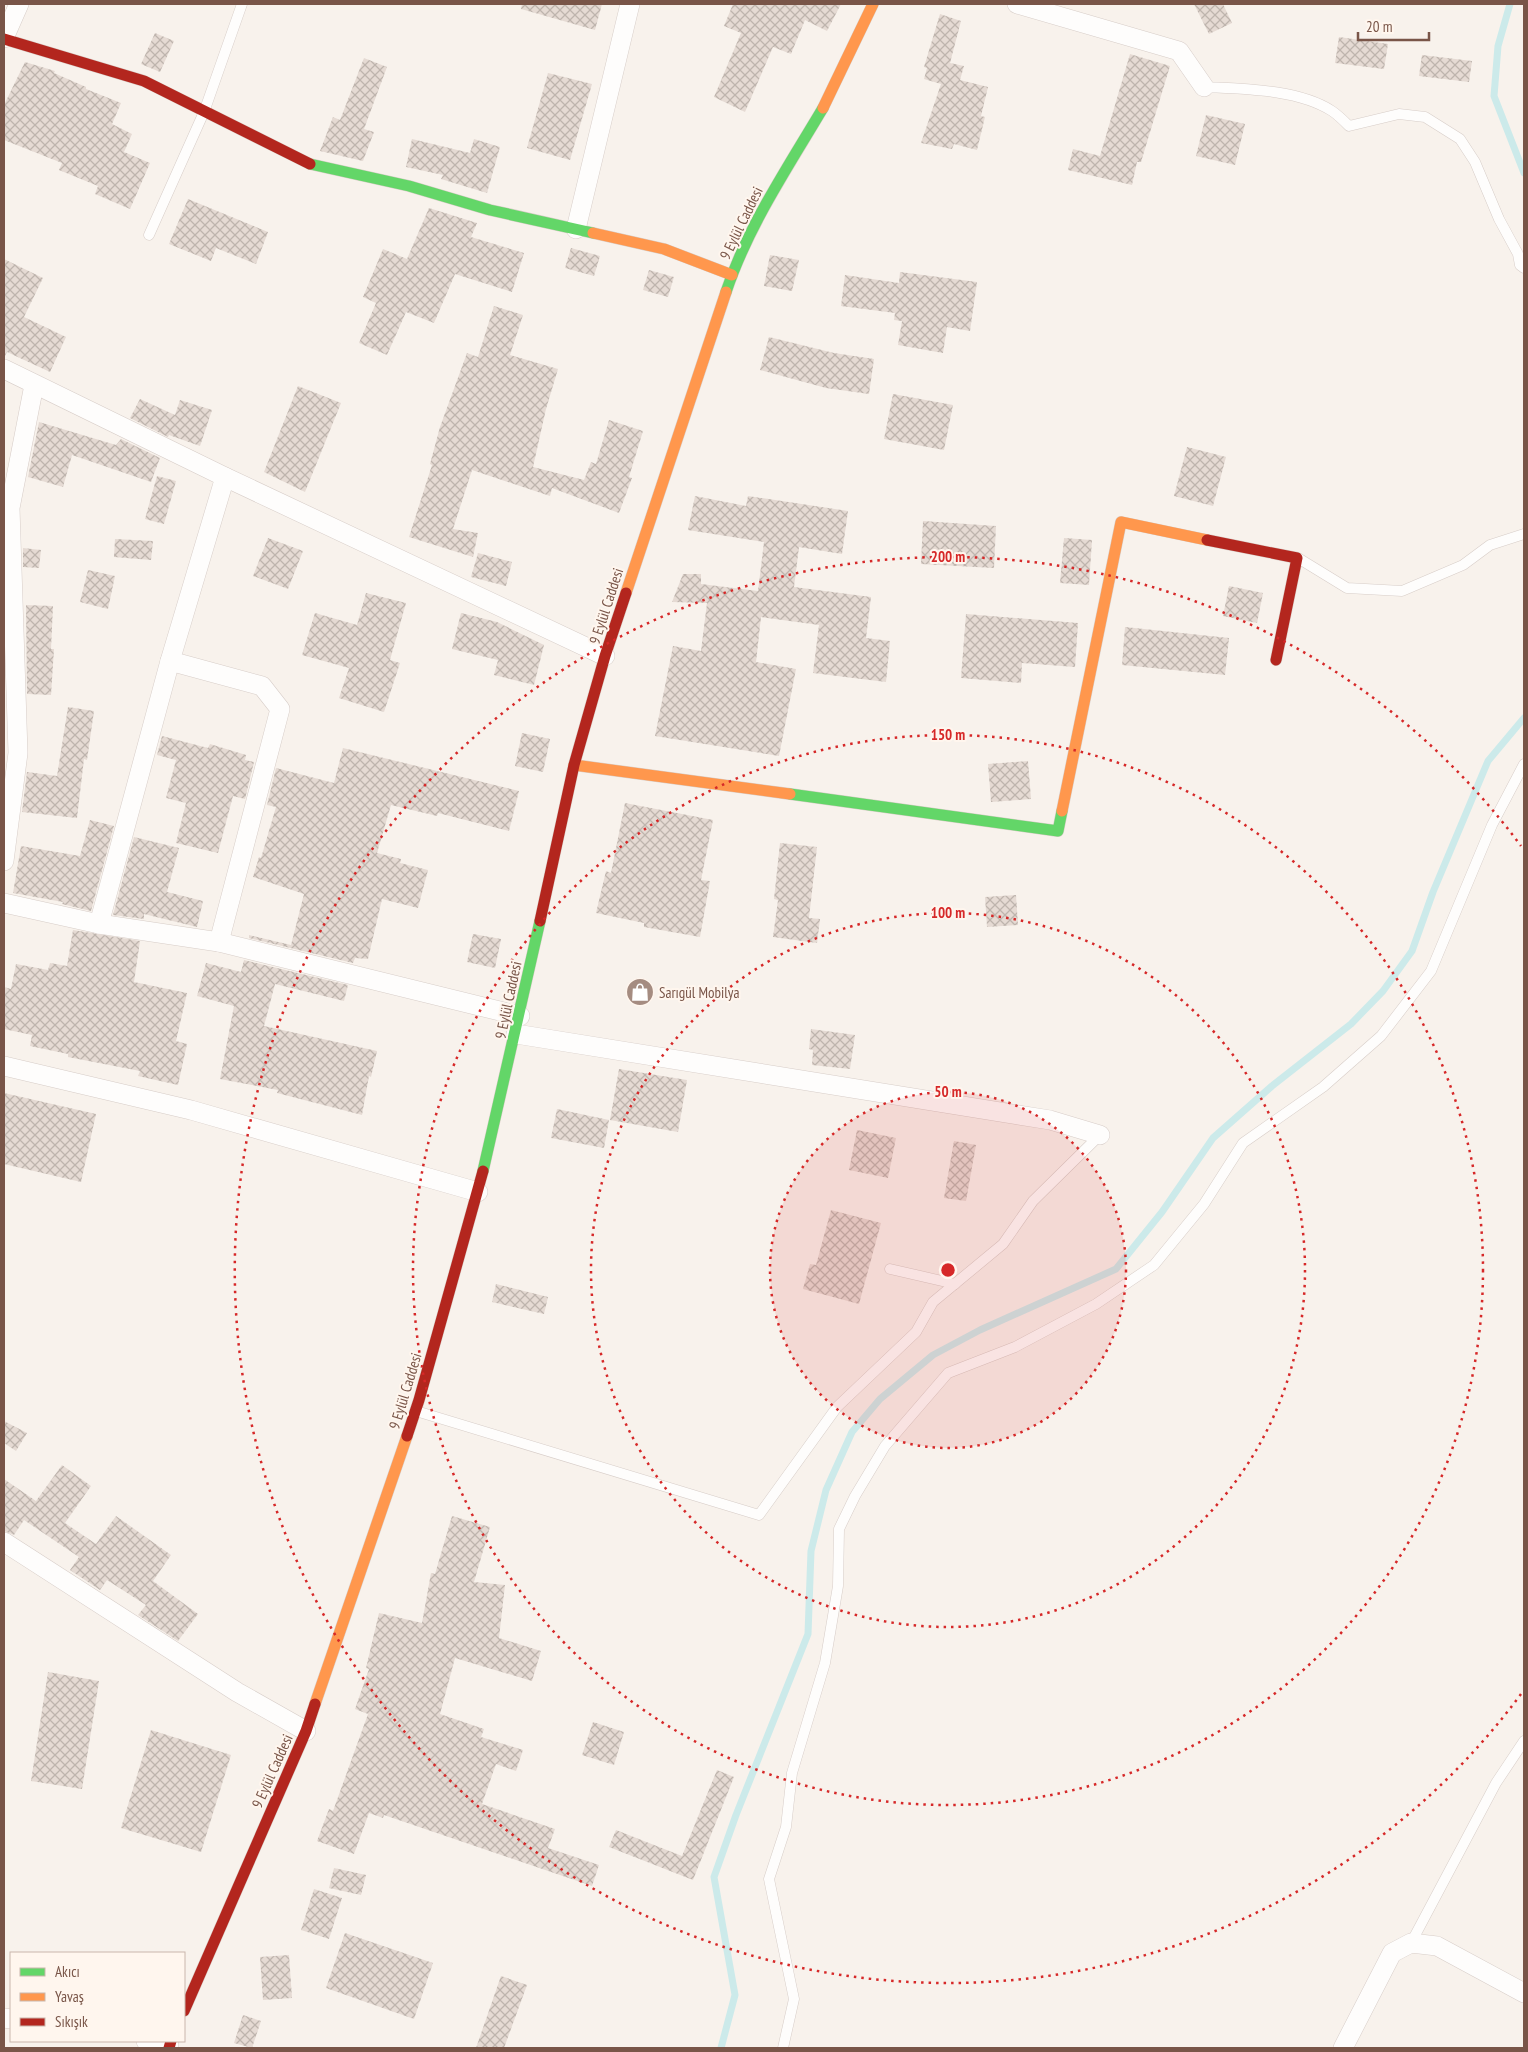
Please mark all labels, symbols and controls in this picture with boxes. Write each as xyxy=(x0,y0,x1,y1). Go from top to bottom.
scale bar xyxy=(1358,10,1429,42)
text: 20 m xyxy=(1366,17,1392,36)
street label: 9 Eylül Caddesi xyxy=(715,183,767,263)
text: 200 m xyxy=(931,547,965,566)
street label: 9 Eylül Caddesi xyxy=(585,566,627,646)
text: 150 m xyxy=(931,725,965,744)
text: 100 m xyxy=(931,903,965,922)
street label: 9 Eylül Caddesi xyxy=(491,959,525,1041)
shop icon: Sarıgül Mobilya xyxy=(625,977,655,1007)
place label: Sarıgül Mobilya xyxy=(659,983,739,1002)
text: 50 m xyxy=(934,1082,962,1101)
centre of rings xyxy=(939,1261,957,1279)
street label: 9 Eylül Caddesi xyxy=(384,1351,426,1431)
street label: 9 Eylül Caddesi xyxy=(247,1731,297,1811)
legend xyxy=(10,1952,185,2042)
text: Akıcı xyxy=(55,1962,80,1981)
text: Yavaş xyxy=(55,1987,84,2006)
text: Sıkışık xyxy=(55,2012,88,2031)

